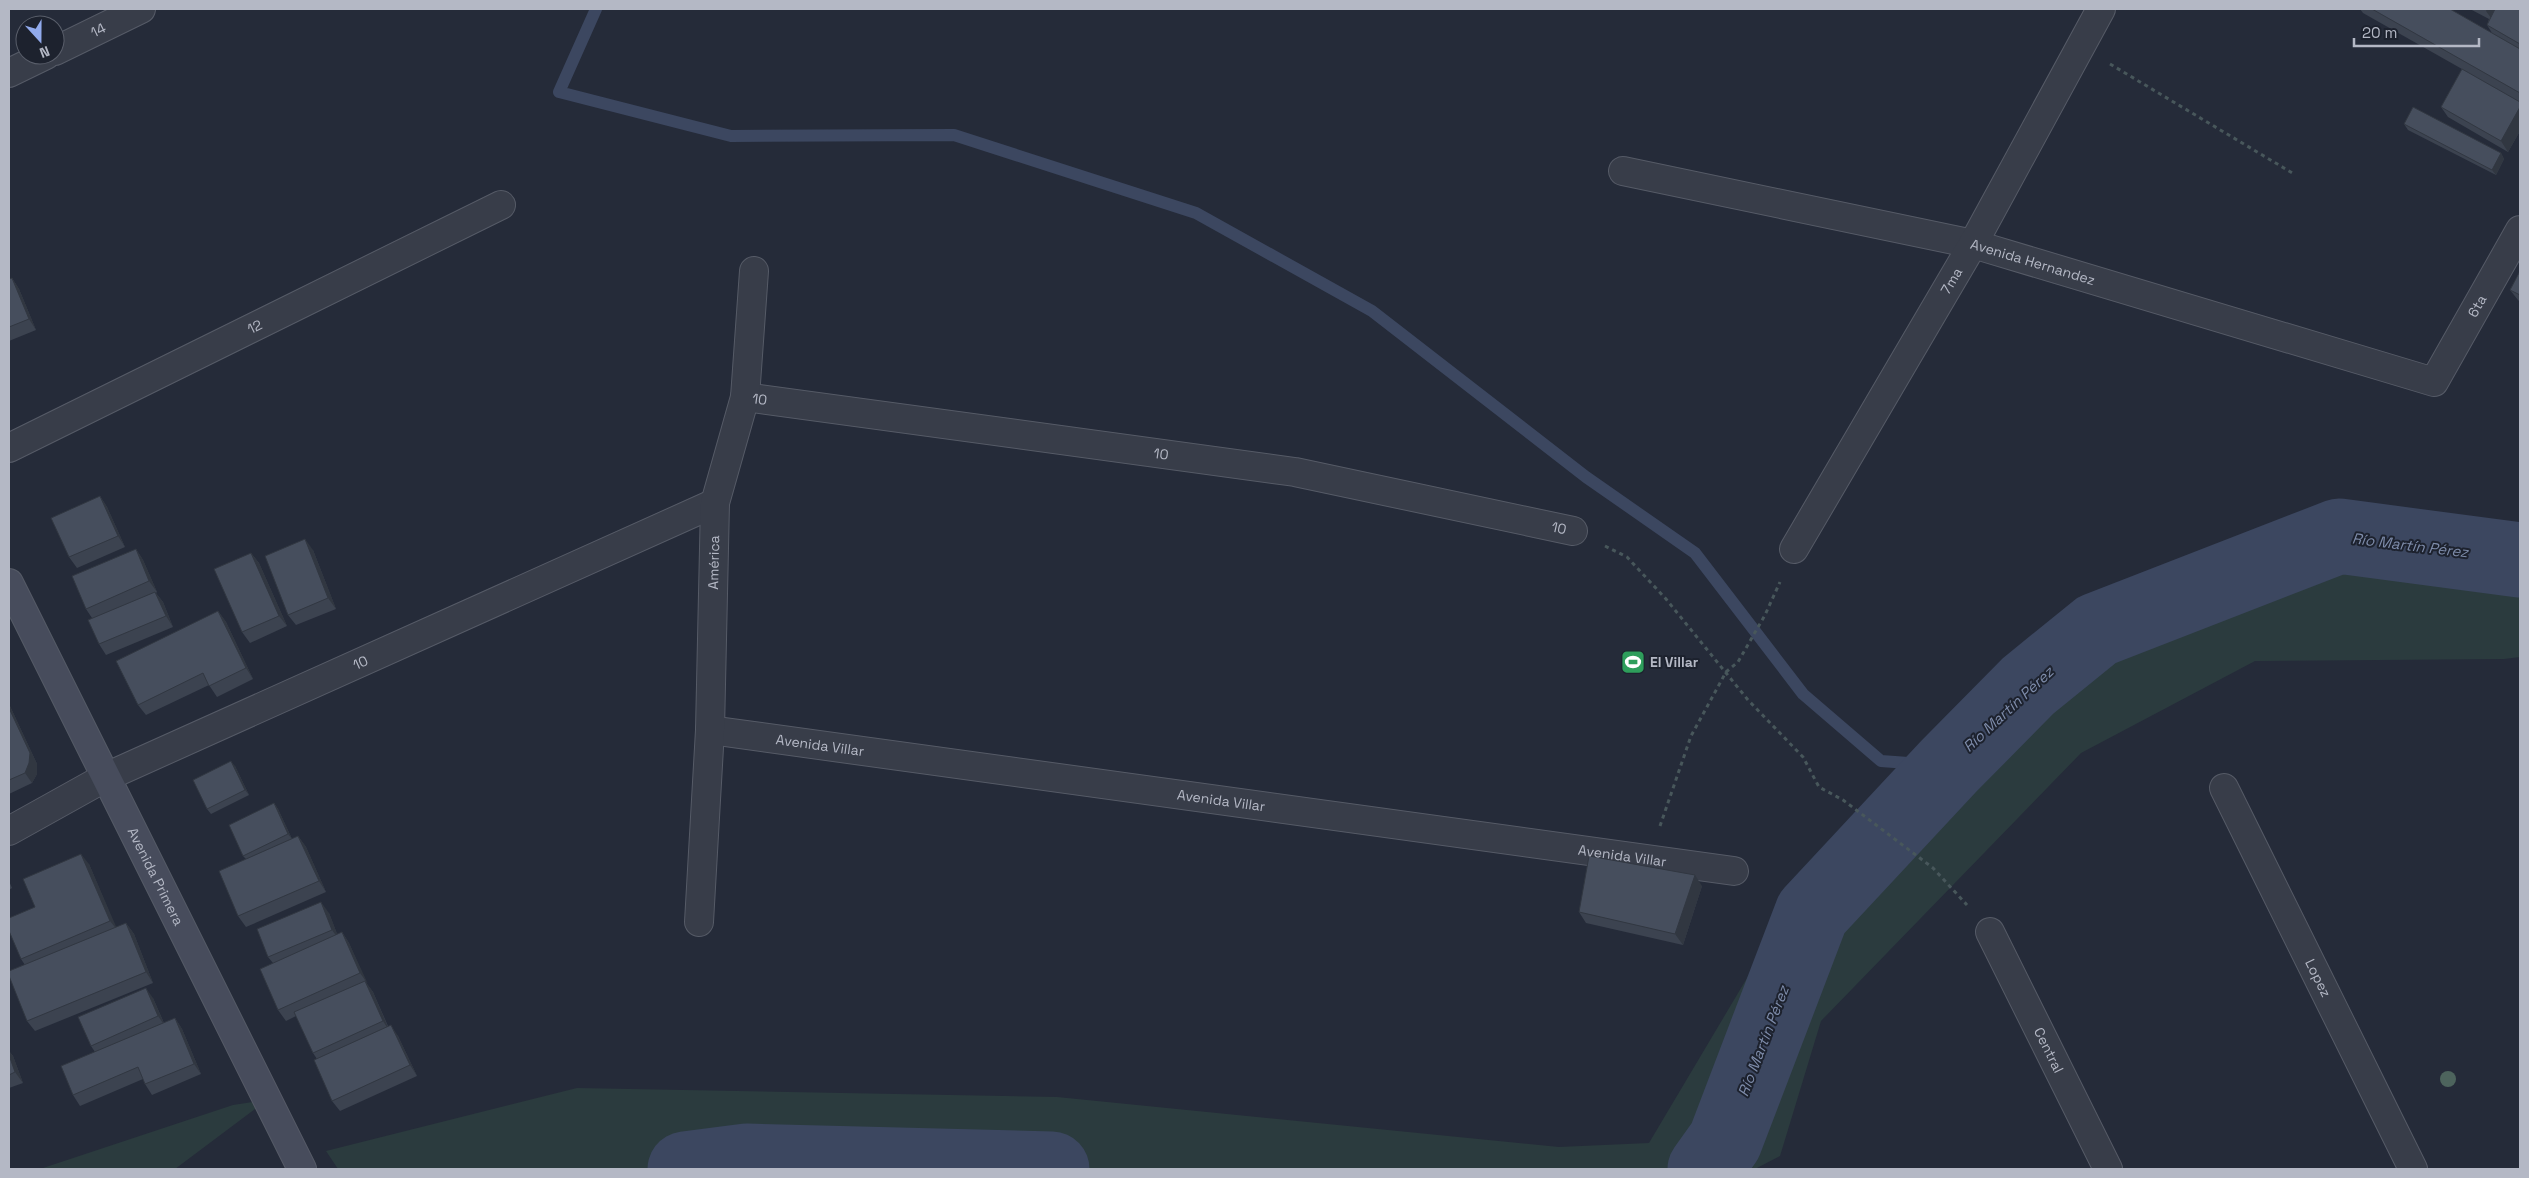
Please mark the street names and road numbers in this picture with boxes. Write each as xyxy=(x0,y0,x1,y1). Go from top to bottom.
street label: 14 xyxy=(88,19,109,41)
street label: Avenida Hernandez xyxy=(1968,235,2097,289)
street label: 7ma xyxy=(1937,264,1966,297)
street label: 6ta xyxy=(2463,292,2490,321)
street label: 12 xyxy=(244,315,265,338)
street label: 10 xyxy=(751,389,768,409)
street label: 10 xyxy=(1153,444,1170,464)
street label: 10 xyxy=(1550,518,1568,538)
street label: América xyxy=(704,535,723,590)
street label: 10 xyxy=(350,651,371,674)
street label: Avenida Villar xyxy=(775,730,865,760)
street label: Avenida Villar xyxy=(1176,785,1266,815)
street label: Avenida Primera xyxy=(124,824,188,928)
street label: Avenida Villar xyxy=(1577,841,1668,871)
street label: Lopez xyxy=(2301,956,2335,1000)
street label: Central xyxy=(2030,1024,2068,1076)

